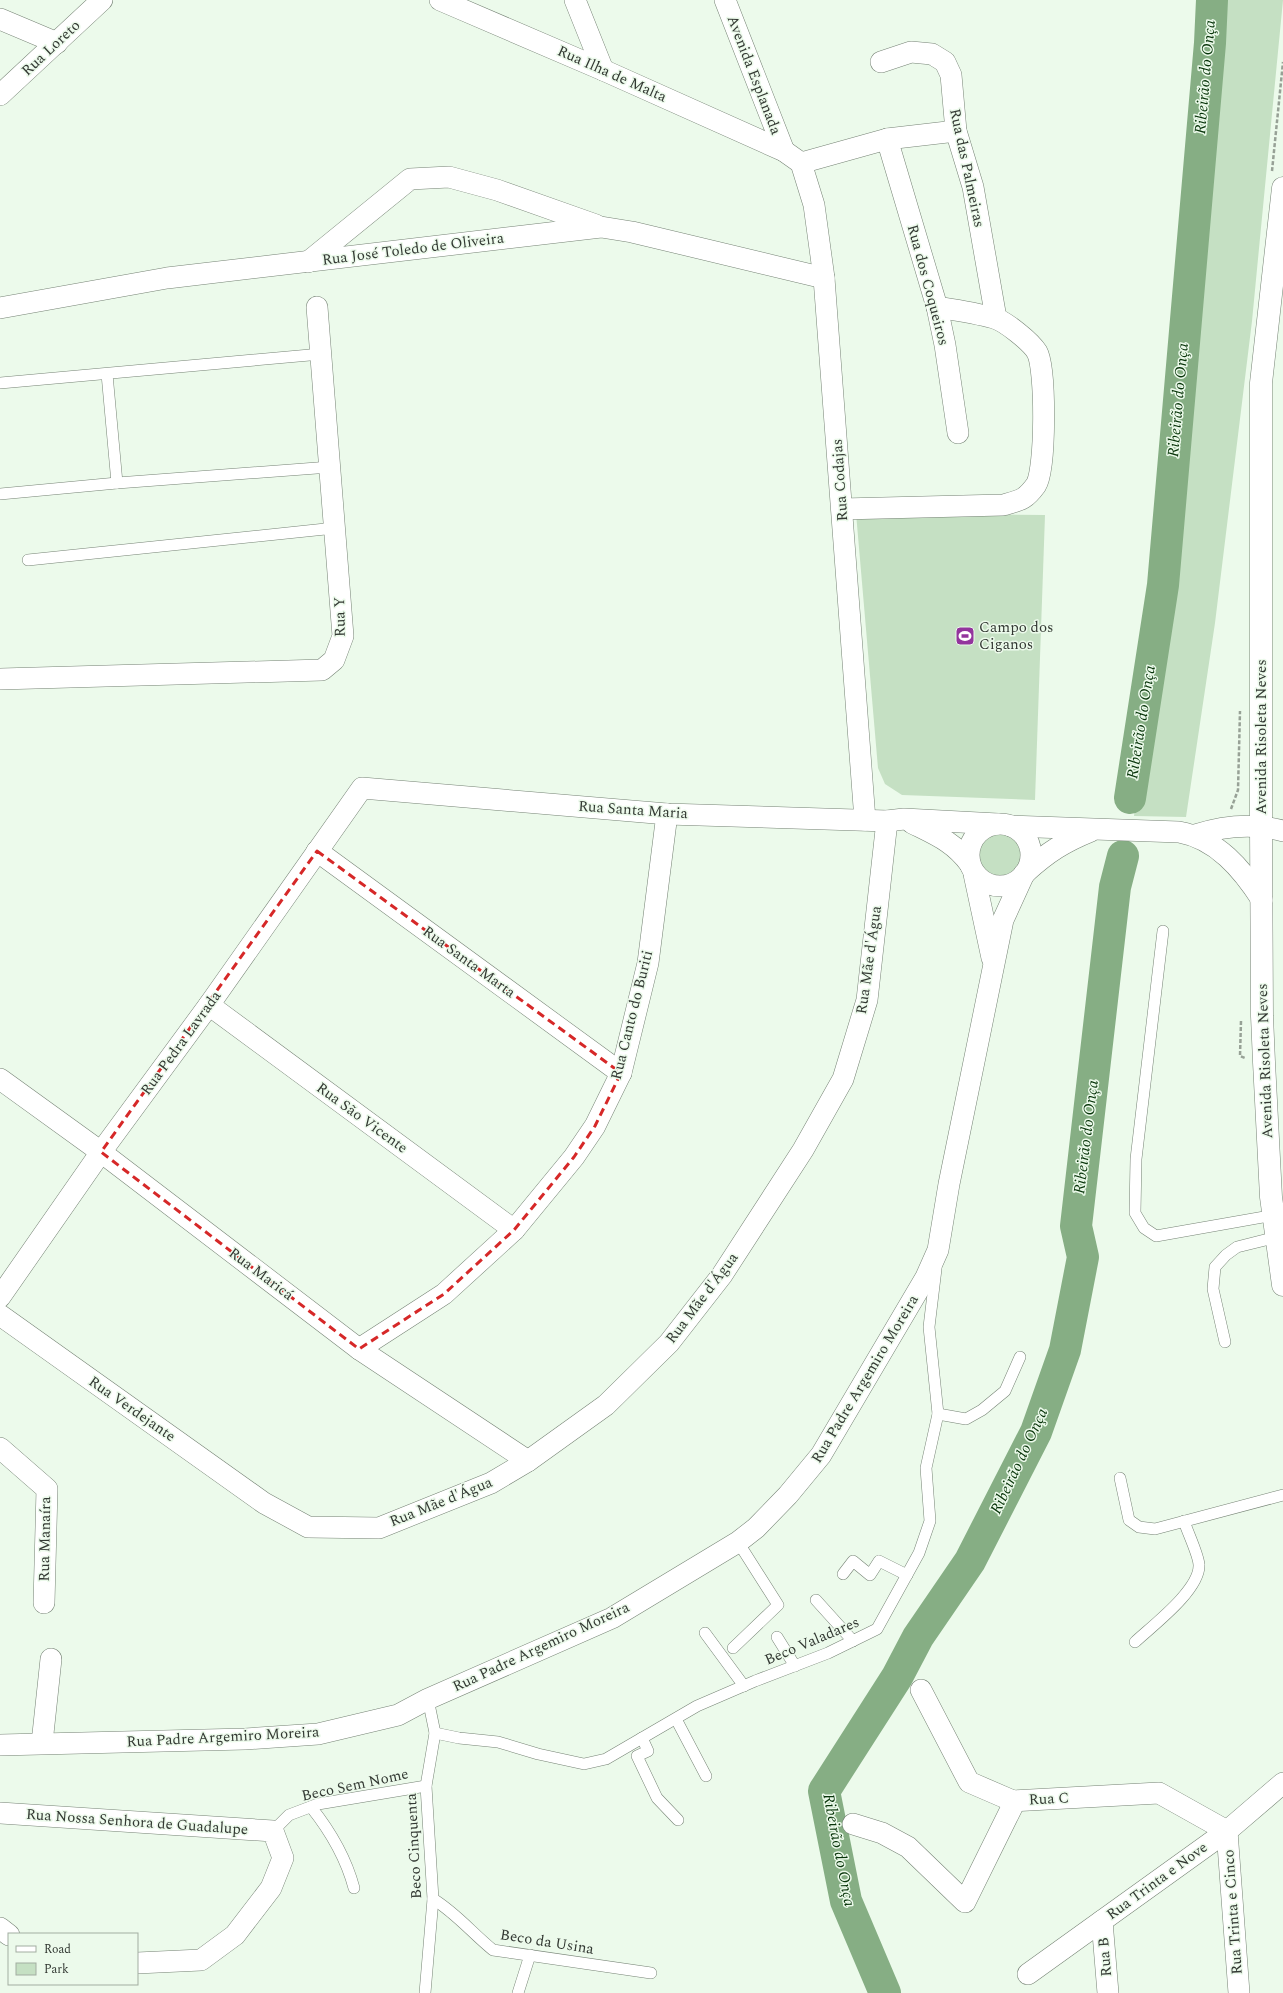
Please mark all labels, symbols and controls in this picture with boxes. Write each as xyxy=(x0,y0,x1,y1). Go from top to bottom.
street label: Avenida Esplanada xyxy=(721,12,788,139)
street label: Rua Loreto xyxy=(16,14,86,82)
water label: Ribeirão do Onça xyxy=(1188,19,1222,135)
street label: Rua Ilha de Malta xyxy=(554,40,671,109)
street label: Rua das Palmeiras xyxy=(943,106,991,230)
street label: Rua dos Coqueiros xyxy=(901,222,955,348)
street label: Rua José Toledo de Oliveira xyxy=(321,226,506,272)
water label: Ribeirão do Onça xyxy=(1161,342,1195,458)
street label: Rua Codajas xyxy=(826,438,854,522)
street label: Rua Y xyxy=(328,596,352,637)
place label: Campo dos Ciganos xyxy=(979,616,1054,656)
sports icon: Campo dos Ciganos xyxy=(954,625,976,647)
street label: Avenida Risoleta Neves xyxy=(1250,659,1273,815)
water label: Ribeirão do Onça xyxy=(1120,663,1162,781)
street label: Rua Santa Maria xyxy=(577,795,689,825)
street label: Rua Mãe d'Água xyxy=(850,904,888,1016)
street label: Rua Santa Marta xyxy=(418,920,521,1004)
street label: Rua Canto do Buriti xyxy=(605,948,659,1082)
street label: Avenida Risoleta Neves xyxy=(1251,983,1279,1139)
street label: Rua Pedra Lavrada xyxy=(135,985,227,1100)
street label: Rua São Vicente xyxy=(311,1077,413,1159)
water label: Ribeirão do Onça xyxy=(1067,1079,1105,1195)
street label: Rua Maricá xyxy=(224,1242,299,1307)
street label: Rua Mãe d'Água xyxy=(660,1247,744,1349)
street label: Rua Padre Argemiro Moreira xyxy=(805,1290,925,1468)
street label: Rua Verdejante xyxy=(84,1370,180,1448)
water label: Ribeirão do Onça xyxy=(984,1404,1054,1518)
street label: Rua Mãe d'Água xyxy=(386,1471,497,1533)
street label: Rua Manaíra xyxy=(33,1496,57,1582)
street label: Rua Padre Argemiro Moreira xyxy=(449,1596,634,1698)
street label: Beco Valadares xyxy=(761,1611,863,1671)
street label: Rua Padre Argemiro Moreira xyxy=(126,1720,321,1754)
street label: Beco Sem Nome xyxy=(299,1762,411,1808)
street label: Rua C xyxy=(1028,1786,1070,1812)
water label: Ribeirão do Onça xyxy=(816,1791,862,1909)
street label: Beco Cinquenta xyxy=(400,1792,428,1900)
street label: Rua Nossa Senhora de Guadalupe xyxy=(25,1803,249,1841)
street label: Rua Trinta e Nove xyxy=(1102,1836,1212,1926)
street label: Rua Trinta e Cinco xyxy=(1217,1849,1249,1975)
street label: Beco da Usina xyxy=(498,1923,596,1961)
legend xyxy=(8,1933,138,1985)
street label: Rua B xyxy=(1092,1936,1118,1978)
text: Road xyxy=(44,1940,71,1959)
text: Park xyxy=(44,1960,69,1979)

